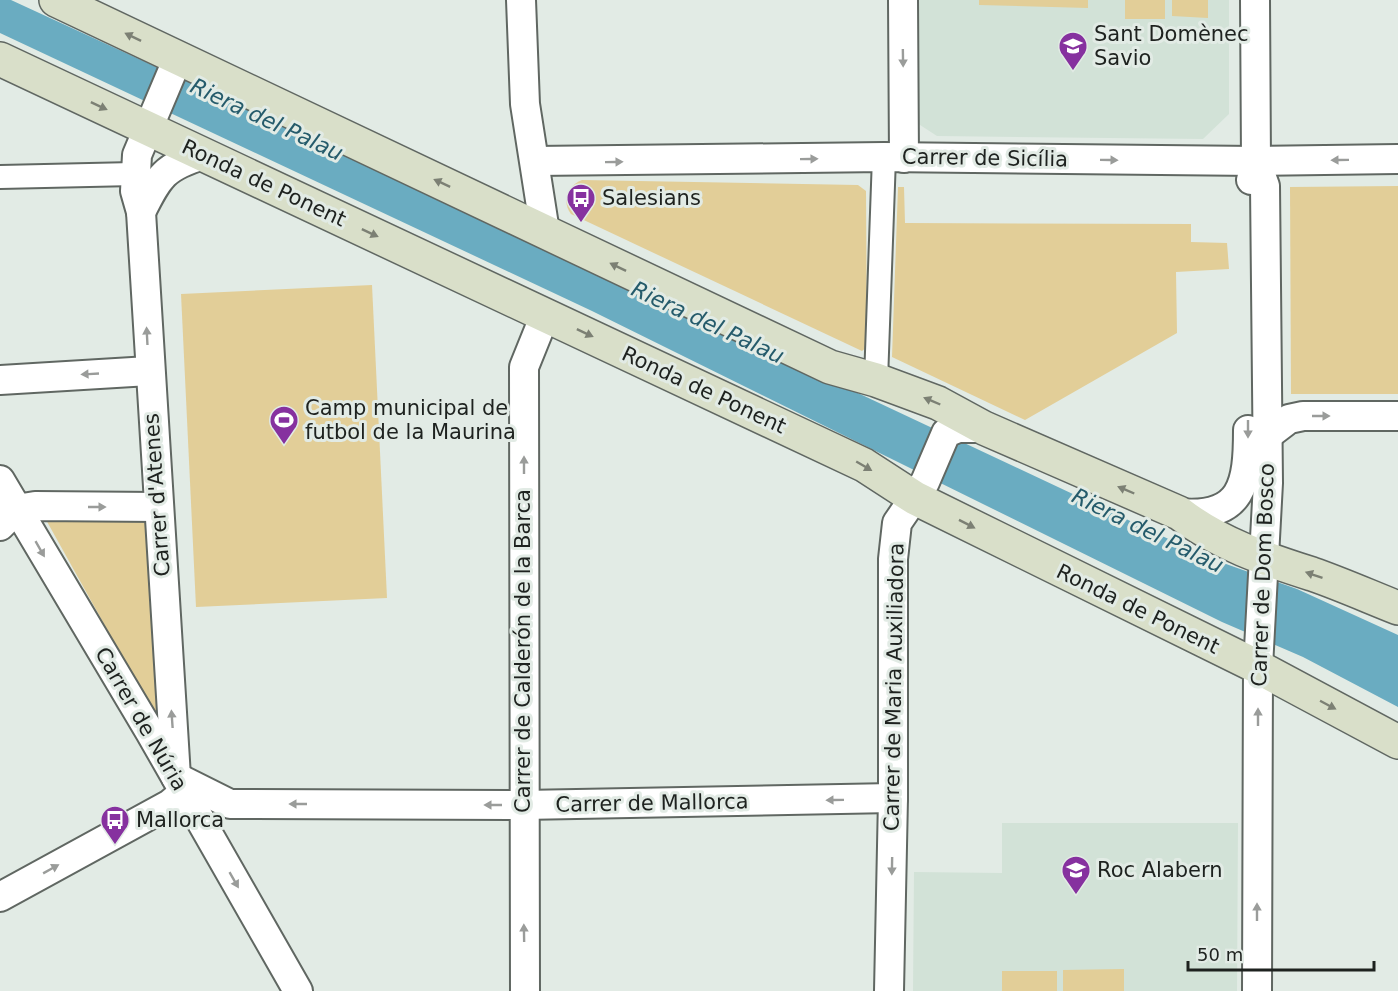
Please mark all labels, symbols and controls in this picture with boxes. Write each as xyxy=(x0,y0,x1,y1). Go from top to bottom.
place label: Sant Domènec Savio xyxy=(1094,22,1249,70)
school or university icon: Sant Domènec Savio xyxy=(1057,30,1089,72)
one-way arrow xyxy=(125,32,142,41)
one-way arrow xyxy=(898,49,908,68)
water label: Riera del Palau xyxy=(187,73,347,166)
one-way arrow xyxy=(91,101,109,111)
street label: Ronda de Ponent xyxy=(178,134,350,232)
street label: Carrer de Sicília xyxy=(902,145,1068,171)
one-way arrow xyxy=(800,154,819,164)
one-way arrow xyxy=(1100,155,1119,165)
one-way arrow xyxy=(1330,155,1349,165)
one-way arrow xyxy=(605,157,624,167)
one-way arrow xyxy=(434,178,451,187)
bus stop icon: Salesians xyxy=(565,182,597,224)
place label: Salesians xyxy=(602,186,701,210)
one-way arrow xyxy=(362,228,379,237)
one-way arrow xyxy=(610,262,627,271)
water label: Riera del Palau xyxy=(628,276,788,369)
one-way arrow xyxy=(142,326,151,345)
one-way arrow xyxy=(576,329,593,338)
street label: Ronda de Ponent xyxy=(618,341,790,439)
one-way arrow xyxy=(81,370,100,379)
place label: Camp municipal de futbol de la Maurina xyxy=(305,396,516,444)
one-way arrow xyxy=(923,396,941,405)
sports icon: Camp municipal de futbol de la Maurina xyxy=(268,404,300,446)
one-way arrow xyxy=(1311,411,1330,421)
street label: Carrer d'Atenes xyxy=(139,413,175,577)
one-way arrow xyxy=(1243,419,1253,438)
one-way arrow xyxy=(519,455,529,474)
one-way arrow xyxy=(856,460,872,471)
street label: Carrer de Dom Bosco xyxy=(1247,463,1279,687)
water label: Riera del Palau xyxy=(1068,483,1228,578)
one-way arrow xyxy=(1116,485,1134,495)
street label: Carrer de Calderón de la Barca xyxy=(511,489,535,813)
one-way arrow xyxy=(87,502,106,512)
one-way arrow xyxy=(959,519,976,529)
one-way arrow xyxy=(35,541,45,558)
street label: Carrer de Maria Auxiliadora xyxy=(879,543,909,831)
street label: Ronda de Ponent xyxy=(1053,559,1223,659)
one-way arrow xyxy=(1305,570,1323,580)
street label: Carrer de Núria xyxy=(90,643,192,795)
one-way arrow xyxy=(1320,700,1337,710)
one-way arrow xyxy=(1253,707,1263,726)
one-way arrow xyxy=(167,709,176,728)
street label: Carrer de Mallorca xyxy=(555,789,749,817)
one-way arrow xyxy=(825,795,844,804)
one-way arrow xyxy=(288,799,307,809)
one-way arrow xyxy=(483,800,502,810)
bus stop icon: Mallorca xyxy=(99,804,131,846)
place label: Mallorca xyxy=(136,808,224,832)
school or university icon: Roc Alabern xyxy=(1060,854,1092,896)
one-way arrow xyxy=(887,856,897,875)
place label: Roc Alabern xyxy=(1097,858,1223,882)
one-way arrow xyxy=(43,864,60,874)
one-way arrow xyxy=(229,872,239,889)
one-way arrow xyxy=(1252,902,1262,921)
one-way arrow xyxy=(519,923,529,942)
scale bar xyxy=(1188,934,1374,972)
text: 50 m xyxy=(1197,944,1243,965)

